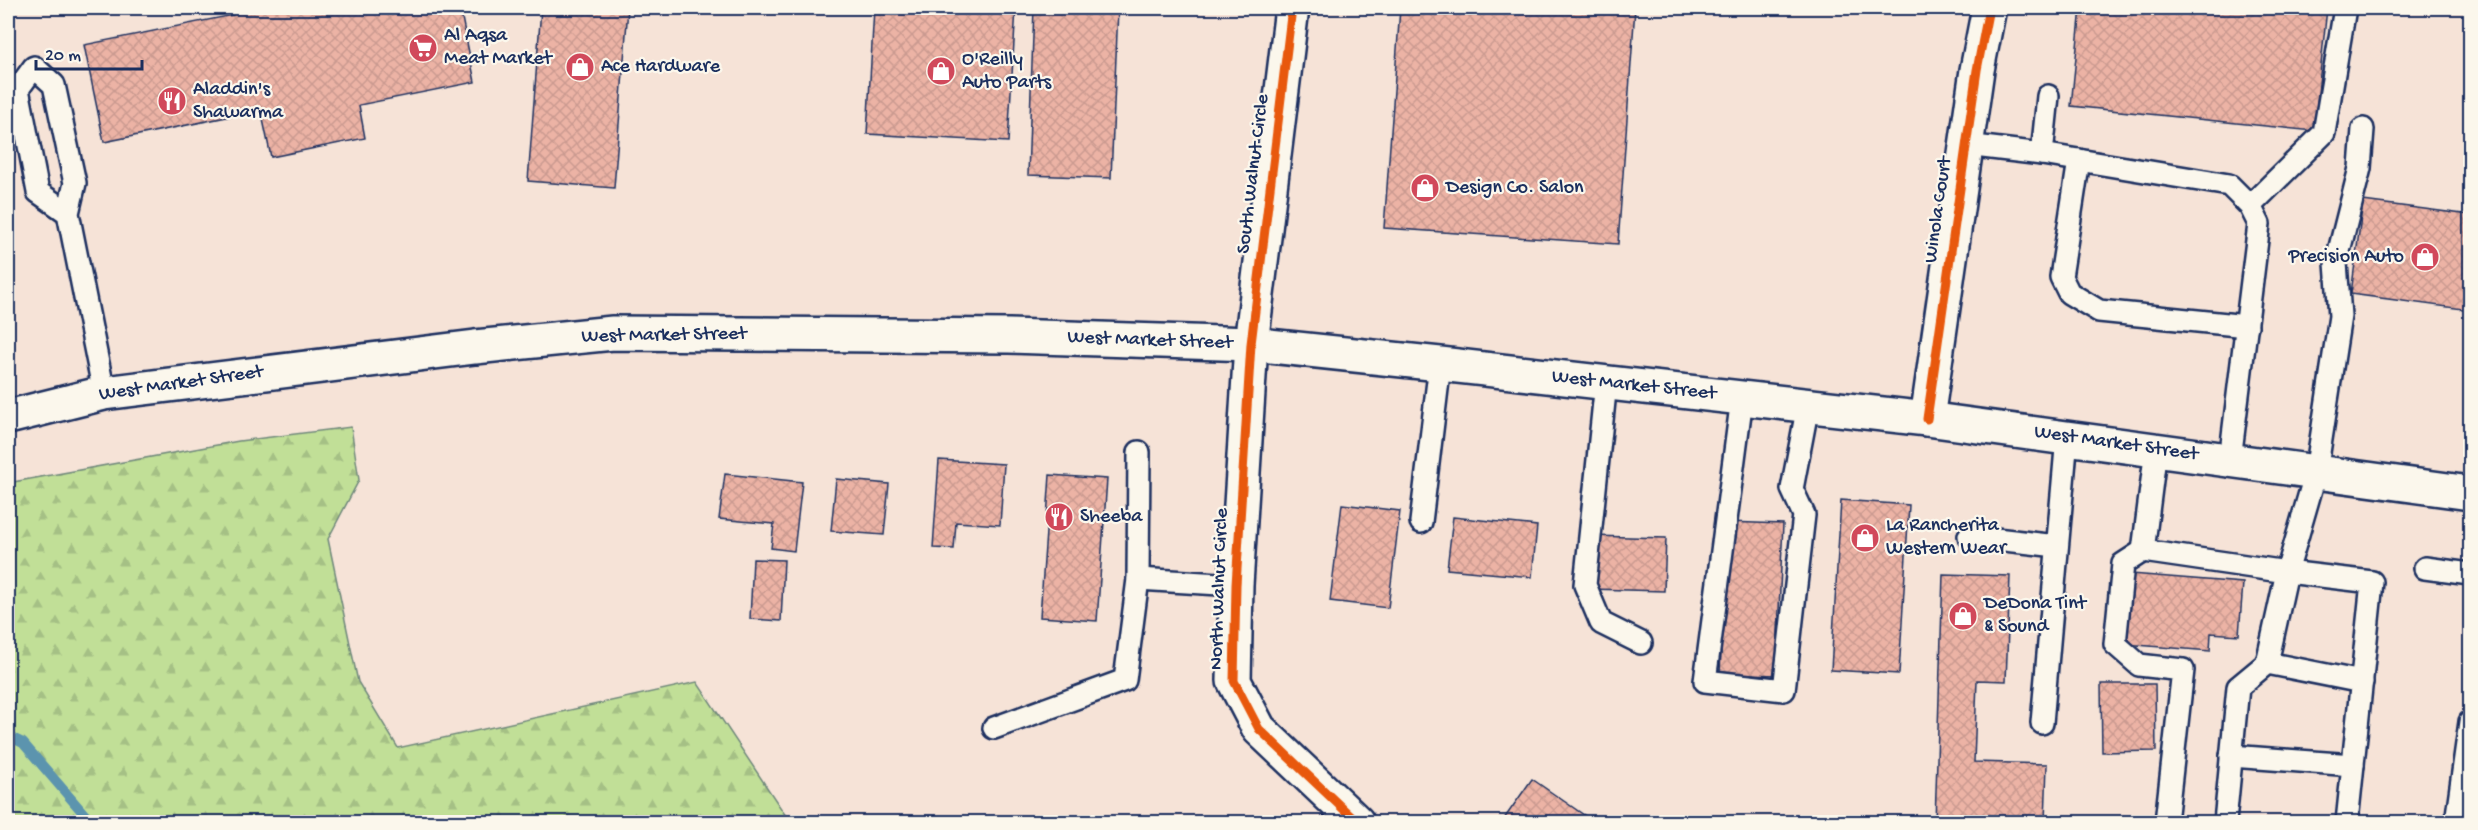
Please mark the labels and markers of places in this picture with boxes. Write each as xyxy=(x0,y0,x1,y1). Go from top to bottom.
place label: Al Aqsa Meat Market xyxy=(444,25,554,71)
supermarket icon: Al Aqsa Meat Market xyxy=(407,32,439,64)
place label: O'Reilly Auto Parts xyxy=(962,49,1052,95)
shop icon: Ace Hardware xyxy=(564,51,596,83)
shop icon: O'Reilly Auto Parts xyxy=(925,55,957,87)
place label: Ace Hardware xyxy=(601,56,721,79)
place label: Aladdin's Shawarma xyxy=(193,79,284,125)
restaurant icon: Aladdin's Shawarma xyxy=(156,85,188,117)
shop icon: Design Co. Salon xyxy=(1409,172,1441,204)
place label: Design Co. Salon xyxy=(1444,177,1584,200)
shop icon: Precision Auto xyxy=(2409,241,2441,273)
place label: Precision Auto xyxy=(2287,246,2404,269)
restaurant icon: Sheeba xyxy=(1043,501,1075,533)
place label: Sheeba xyxy=(1080,506,1143,529)
place label: La Rancherita Western Wear xyxy=(1886,515,2008,561)
shop icon: La Rancherita Western Wear xyxy=(1849,522,1881,554)
place label: DeDona Tint & Sound xyxy=(1982,593,2088,639)
shop icon: DeDona Tint & Sound xyxy=(1947,600,1979,632)

